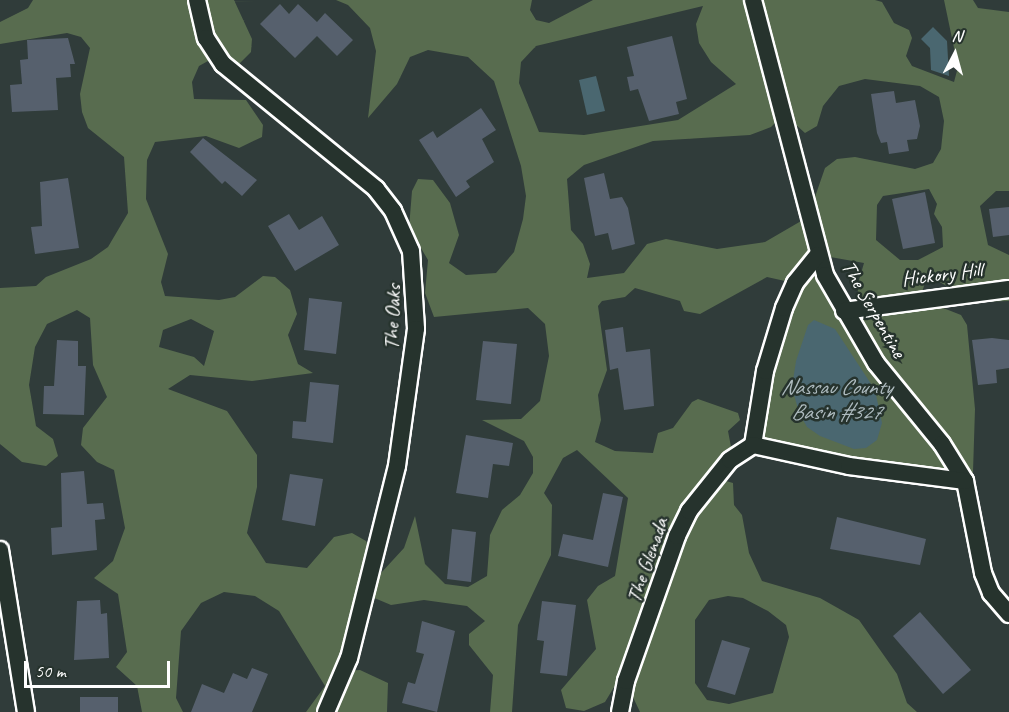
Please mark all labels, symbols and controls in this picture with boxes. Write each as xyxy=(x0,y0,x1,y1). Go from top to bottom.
north arrow xyxy=(925,24,985,84)
text: N xyxy=(951,26,963,47)
street label: The Serpentine xyxy=(836,256,912,362)
street label: Hickory Hill xyxy=(900,257,984,291)
street label: The Oaks xyxy=(378,284,406,350)
water label: Nassau County Basin #327 xyxy=(780,374,892,426)
street label: The Glenada xyxy=(621,515,673,605)
scale bar xyxy=(27,649,172,687)
text: 50 m xyxy=(35,660,66,682)

